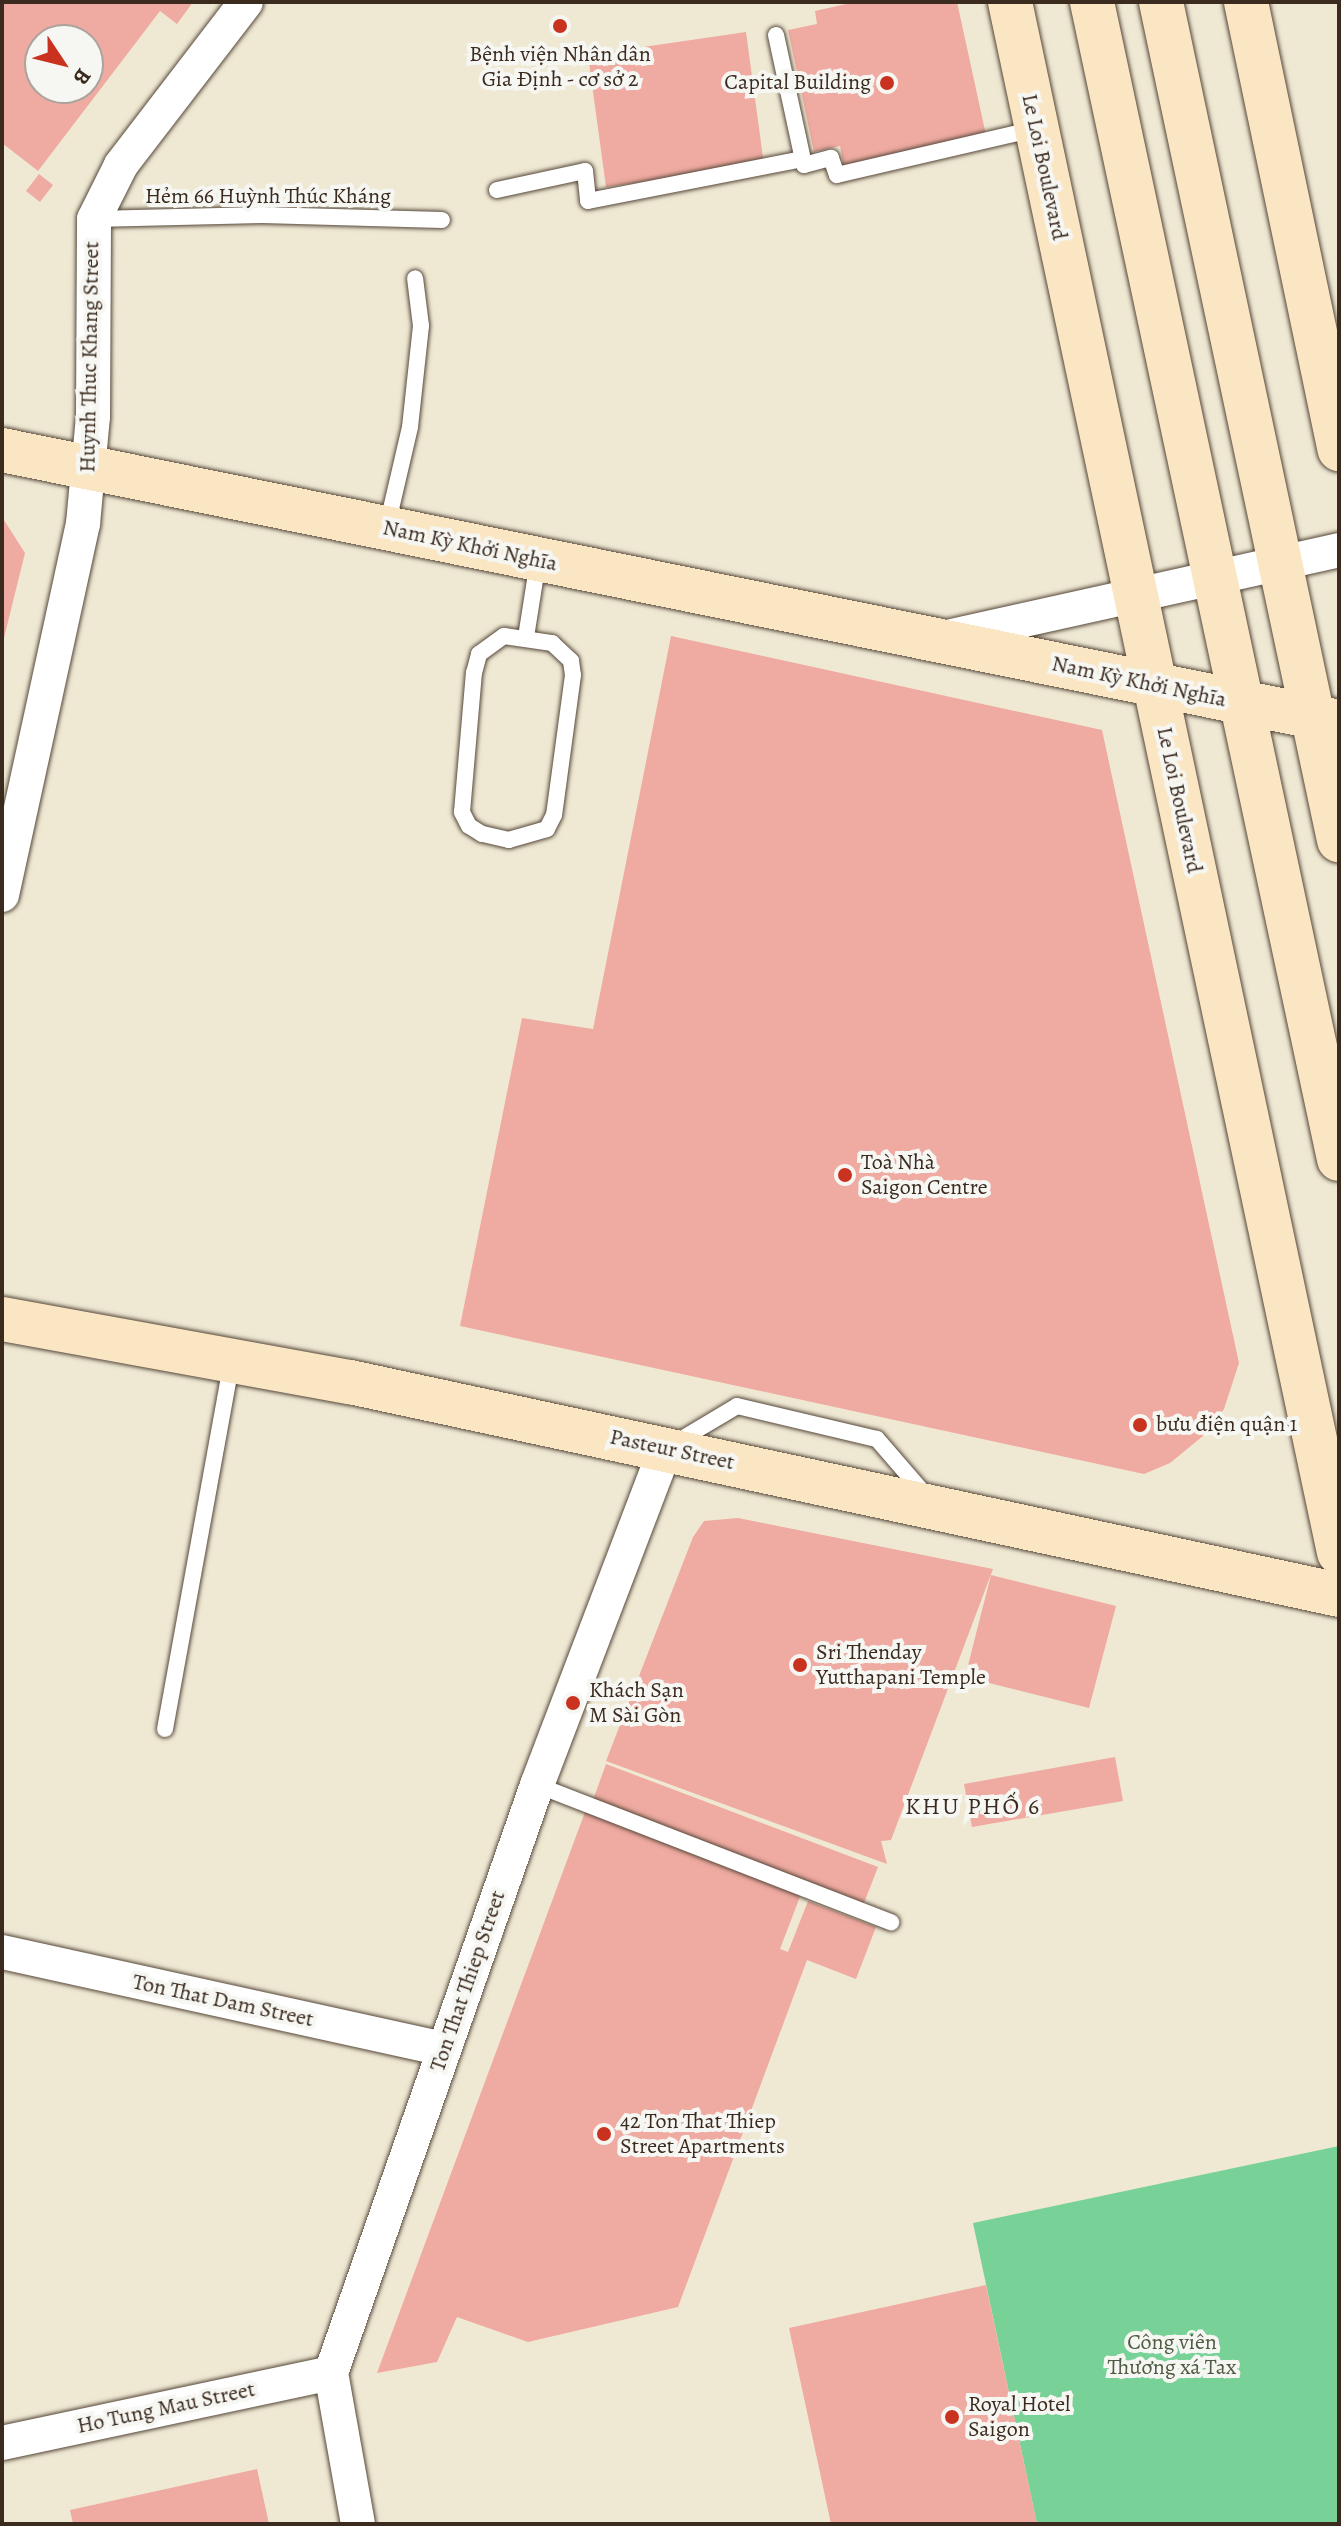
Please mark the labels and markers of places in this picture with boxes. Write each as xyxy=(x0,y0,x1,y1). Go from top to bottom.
marker: Bệnh viện Nhân dân Gia Định - cơ sở 2 xyxy=(549,15,571,37)
place label: Bệnh viện Nhân dân Gia Định - cơ sở 2 xyxy=(469,41,651,92)
place label: Capital Building xyxy=(724,70,871,96)
marker: Capital Building xyxy=(878,74,896,92)
place label: Toà Nhà Saigon Centre xyxy=(861,1149,988,1200)
marker: Toà Nhà Saigon Centre xyxy=(836,1166,854,1184)
place label: bưu điện quận 1 xyxy=(1156,1412,1297,1438)
marker: bưu điện quận 1 xyxy=(1131,1416,1149,1434)
place label: Sri Thenday Yutthapani Temple xyxy=(816,1639,986,1690)
marker: Sri Thenday Yutthapani Temple xyxy=(791,1656,809,1674)
place label: Khách Sạn M Sài Gòn xyxy=(589,1677,684,1728)
marker: Khách Sạn M Sài Gòn xyxy=(564,1694,582,1712)
place label: 42 Ton That Thiep Street Apartments xyxy=(620,2108,785,2160)
marker: 42 Ton That Thiep Street Apartments xyxy=(595,2125,613,2143)
place label: Royal Hotel Saigon xyxy=(968,2391,1070,2442)
marker: Royal Hotel Saigon xyxy=(943,2408,961,2426)

